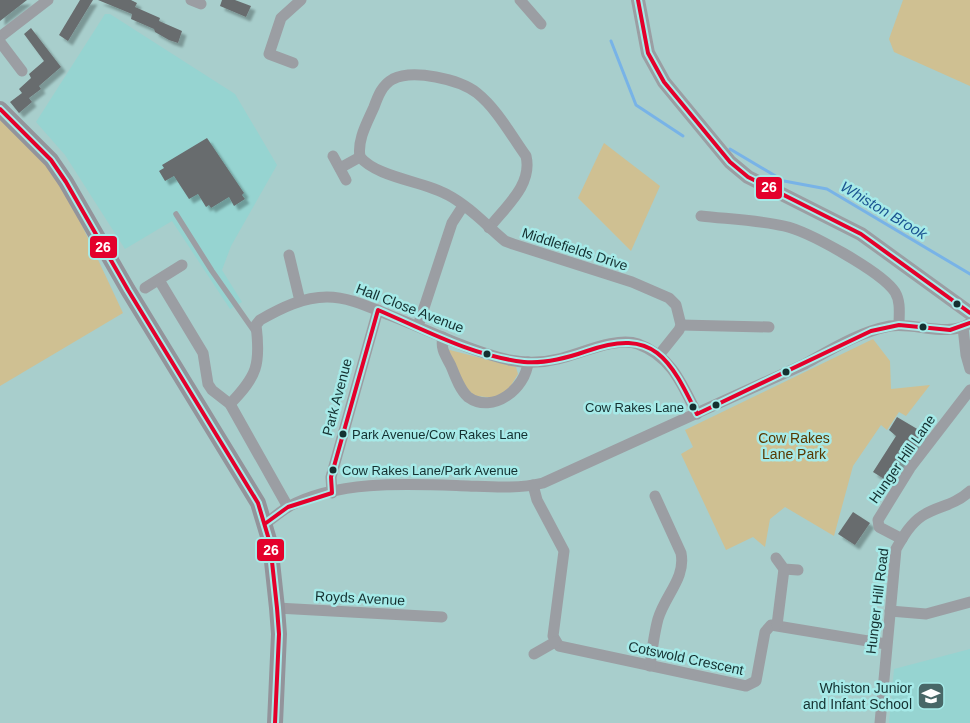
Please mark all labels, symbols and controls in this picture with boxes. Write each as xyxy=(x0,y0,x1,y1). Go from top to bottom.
line badge: 26 xyxy=(755,176,783,200)
water label: Whiston Brook xyxy=(838,178,931,243)
text: 26 xyxy=(761,179,777,195)
street label: Middlefields Drive xyxy=(520,224,630,274)
line badge: 26 xyxy=(89,235,118,259)
text: 26 xyxy=(95,239,111,255)
street label: Hall Close Avenue xyxy=(354,280,466,336)
unlabelled marker xyxy=(952,299,962,309)
unlabelled marker xyxy=(918,322,928,332)
unlabelled marker xyxy=(482,349,492,359)
street label: Park Avenue xyxy=(319,357,355,437)
unlabelled marker xyxy=(781,367,791,377)
place label: Cow Rakes Lane xyxy=(585,400,684,415)
unlabelled marker xyxy=(711,400,721,410)
marker: Cow Rakes Lane xyxy=(688,402,698,412)
street label: Hunger Hill Lane xyxy=(866,412,939,506)
place label: Park Avenue/Cow Rakes Lane xyxy=(352,427,528,442)
marker: Park Avenue/Cow Rakes Lane xyxy=(338,429,348,439)
park label: Cow Rakes Lane Park xyxy=(758,430,830,462)
place label: Cow Rakes Lane/Park Avenue xyxy=(342,463,518,478)
marker: Cow Rakes Lane/Park Avenue xyxy=(328,465,338,475)
line badge: 26 xyxy=(256,538,285,562)
text: 26 xyxy=(263,542,279,558)
street label: Hunger Hill Road xyxy=(863,547,891,655)
street label: Royds Avenue xyxy=(315,588,406,608)
street label: Cotswold Crescent xyxy=(627,638,745,678)
place label: Whiston Junior and Infant School xyxy=(803,680,912,712)
school or university icon: Whiston Junior and Infant School xyxy=(916,681,946,711)

